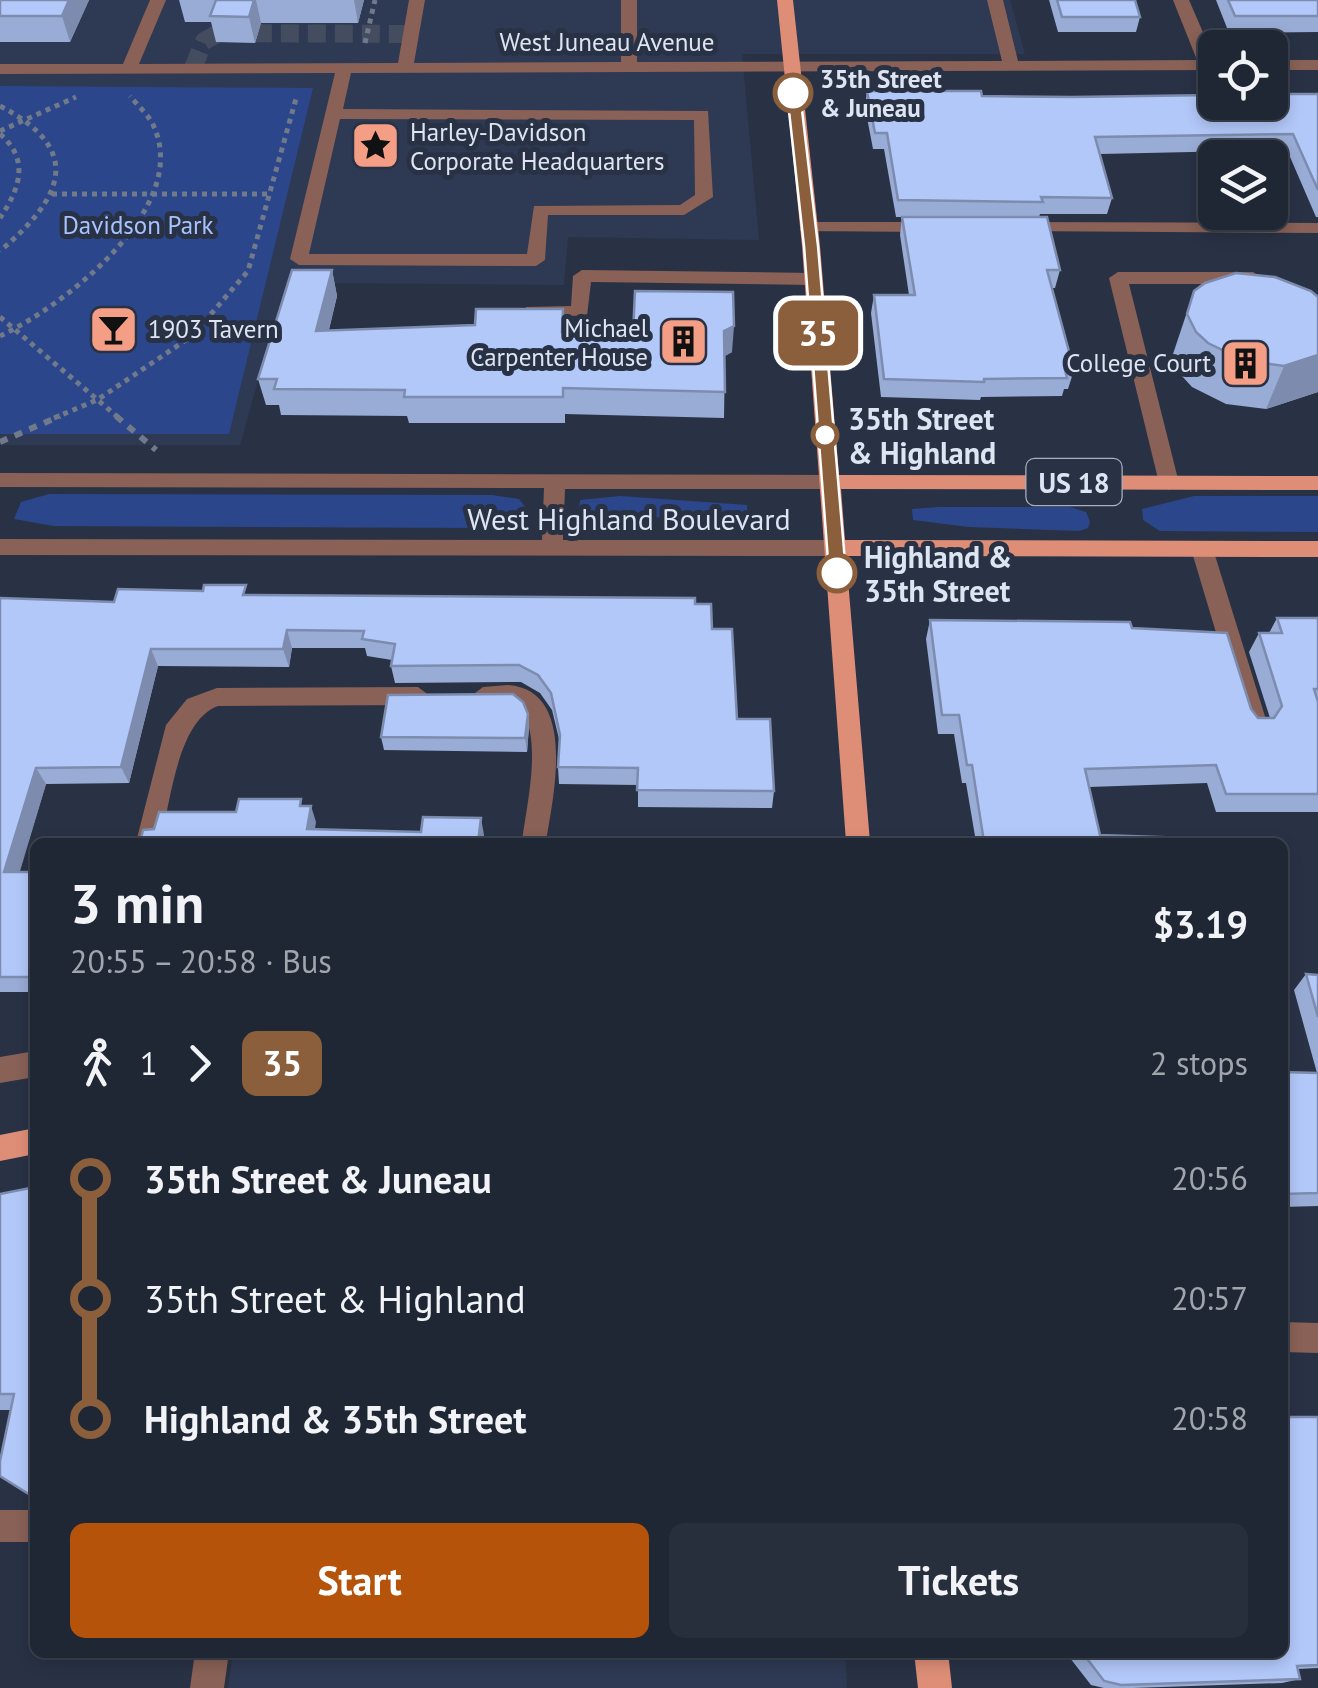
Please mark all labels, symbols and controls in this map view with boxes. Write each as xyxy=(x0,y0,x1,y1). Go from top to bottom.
street label: West Juneau Avenue xyxy=(500,26,714,58)
map controls xyxy=(1198,30,1288,230)
button: locate xyxy=(1198,30,1288,120)
place label: 35th Street & Juneau xyxy=(820,63,942,124)
marker: 35th Street & Juneau xyxy=(774,74,812,112)
place label: Harley-Davidson Corporate Headquarters xyxy=(410,116,665,177)
place icon: Harley-Davidson Corporate Headquarters xyxy=(349,120,401,172)
button: layers xyxy=(1198,140,1288,230)
park label: Davidson Park xyxy=(62,209,214,241)
line badge: 35 xyxy=(773,300,863,366)
bar icon: 1903 Tavern xyxy=(87,303,139,355)
text: 35 xyxy=(798,310,838,356)
place label: Michael Carpenter House xyxy=(470,312,649,373)
place label: 1903 Tavern xyxy=(148,313,279,345)
building icon: Michael Carpenter House xyxy=(657,316,709,368)
building icon: College Court xyxy=(1220,337,1272,389)
place label: College Court xyxy=(1066,347,1212,379)
place label: 35th Street & Highland xyxy=(848,399,996,472)
marker: 35th Street & Highland xyxy=(812,422,838,448)
road number: US 18 xyxy=(1026,459,1122,505)
street label: West Highland Boulevard xyxy=(467,499,791,538)
place label: Highland & 35th Street xyxy=(864,537,1012,610)
marker: Highland & 35th Street xyxy=(818,554,856,592)
text: 3 min xyxy=(70,867,204,938)
text: $3.19 xyxy=(1152,899,1248,948)
text: 20:55 – 20:58 · Bus xyxy=(70,940,332,982)
icon: walk xyxy=(70,1036,125,1091)
icon: forward xyxy=(172,1036,227,1091)
text: 35 xyxy=(262,1040,302,1086)
text: 1 xyxy=(140,1042,157,1084)
text: 2 stops xyxy=(1150,1042,1248,1084)
text: 35th Street & Juneau xyxy=(144,1154,492,1203)
text: 20:56 xyxy=(1171,1157,1248,1199)
text: 35th Street & Highland xyxy=(144,1274,526,1323)
text: 20:57 xyxy=(1171,1277,1248,1319)
text: Highland & 35th Street xyxy=(144,1394,527,1443)
text: 20:58 xyxy=(1171,1397,1248,1439)
button: Start xyxy=(70,1523,649,1638)
button: Tickets xyxy=(669,1523,1248,1638)

